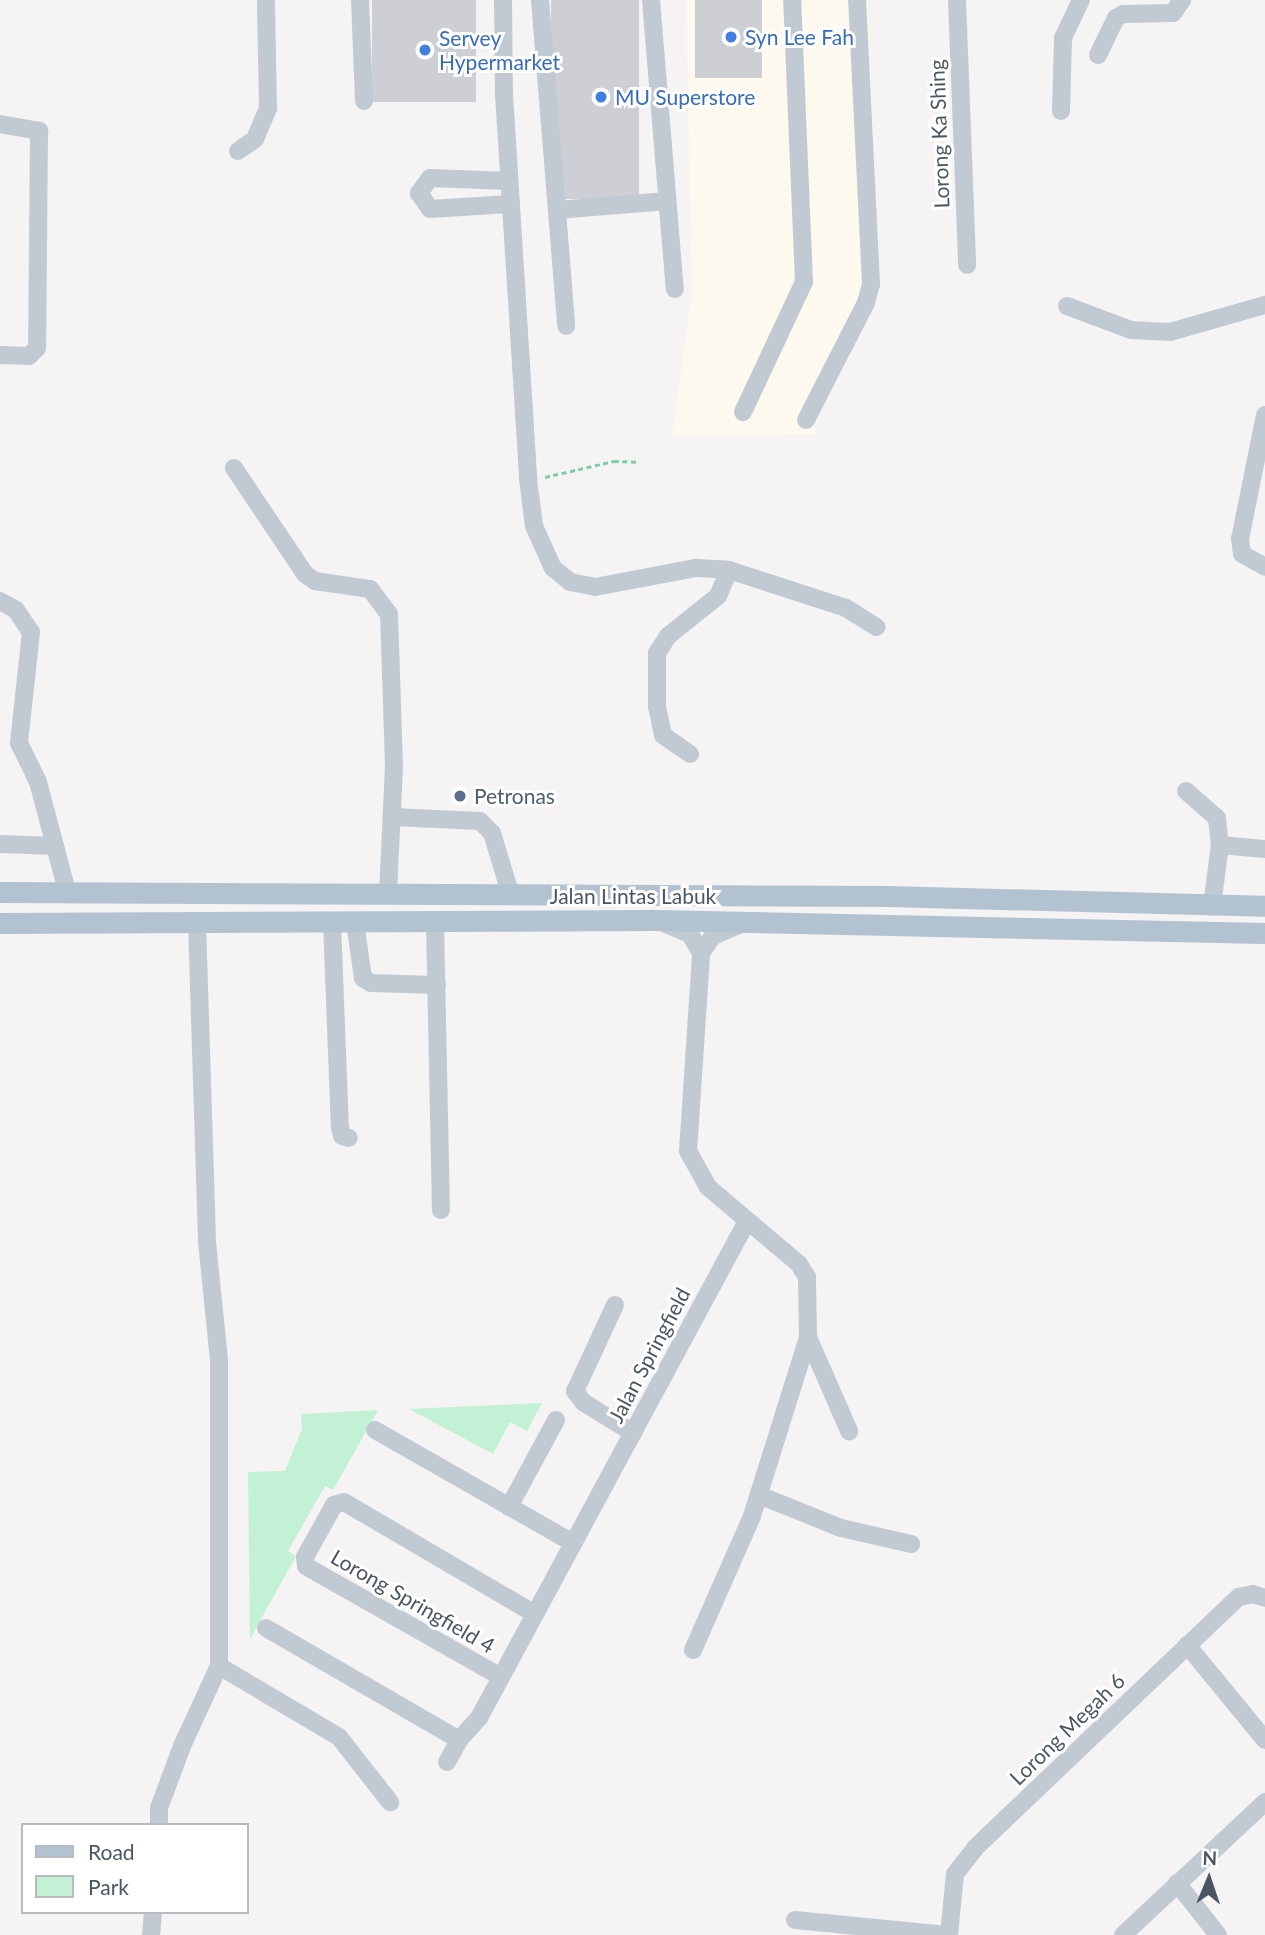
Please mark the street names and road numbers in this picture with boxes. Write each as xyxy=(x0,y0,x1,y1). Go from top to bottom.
street label: Lorong Ka Shing xyxy=(924,59,954,209)
street label: Jalan Lintas Labuk xyxy=(550,883,716,909)
street label: Jalan Springfield xyxy=(603,1283,695,1427)
street label: Lorong Springfield 4 xyxy=(327,1544,499,1658)
street label: Lorong Megah 6 xyxy=(1004,1668,1130,1790)

